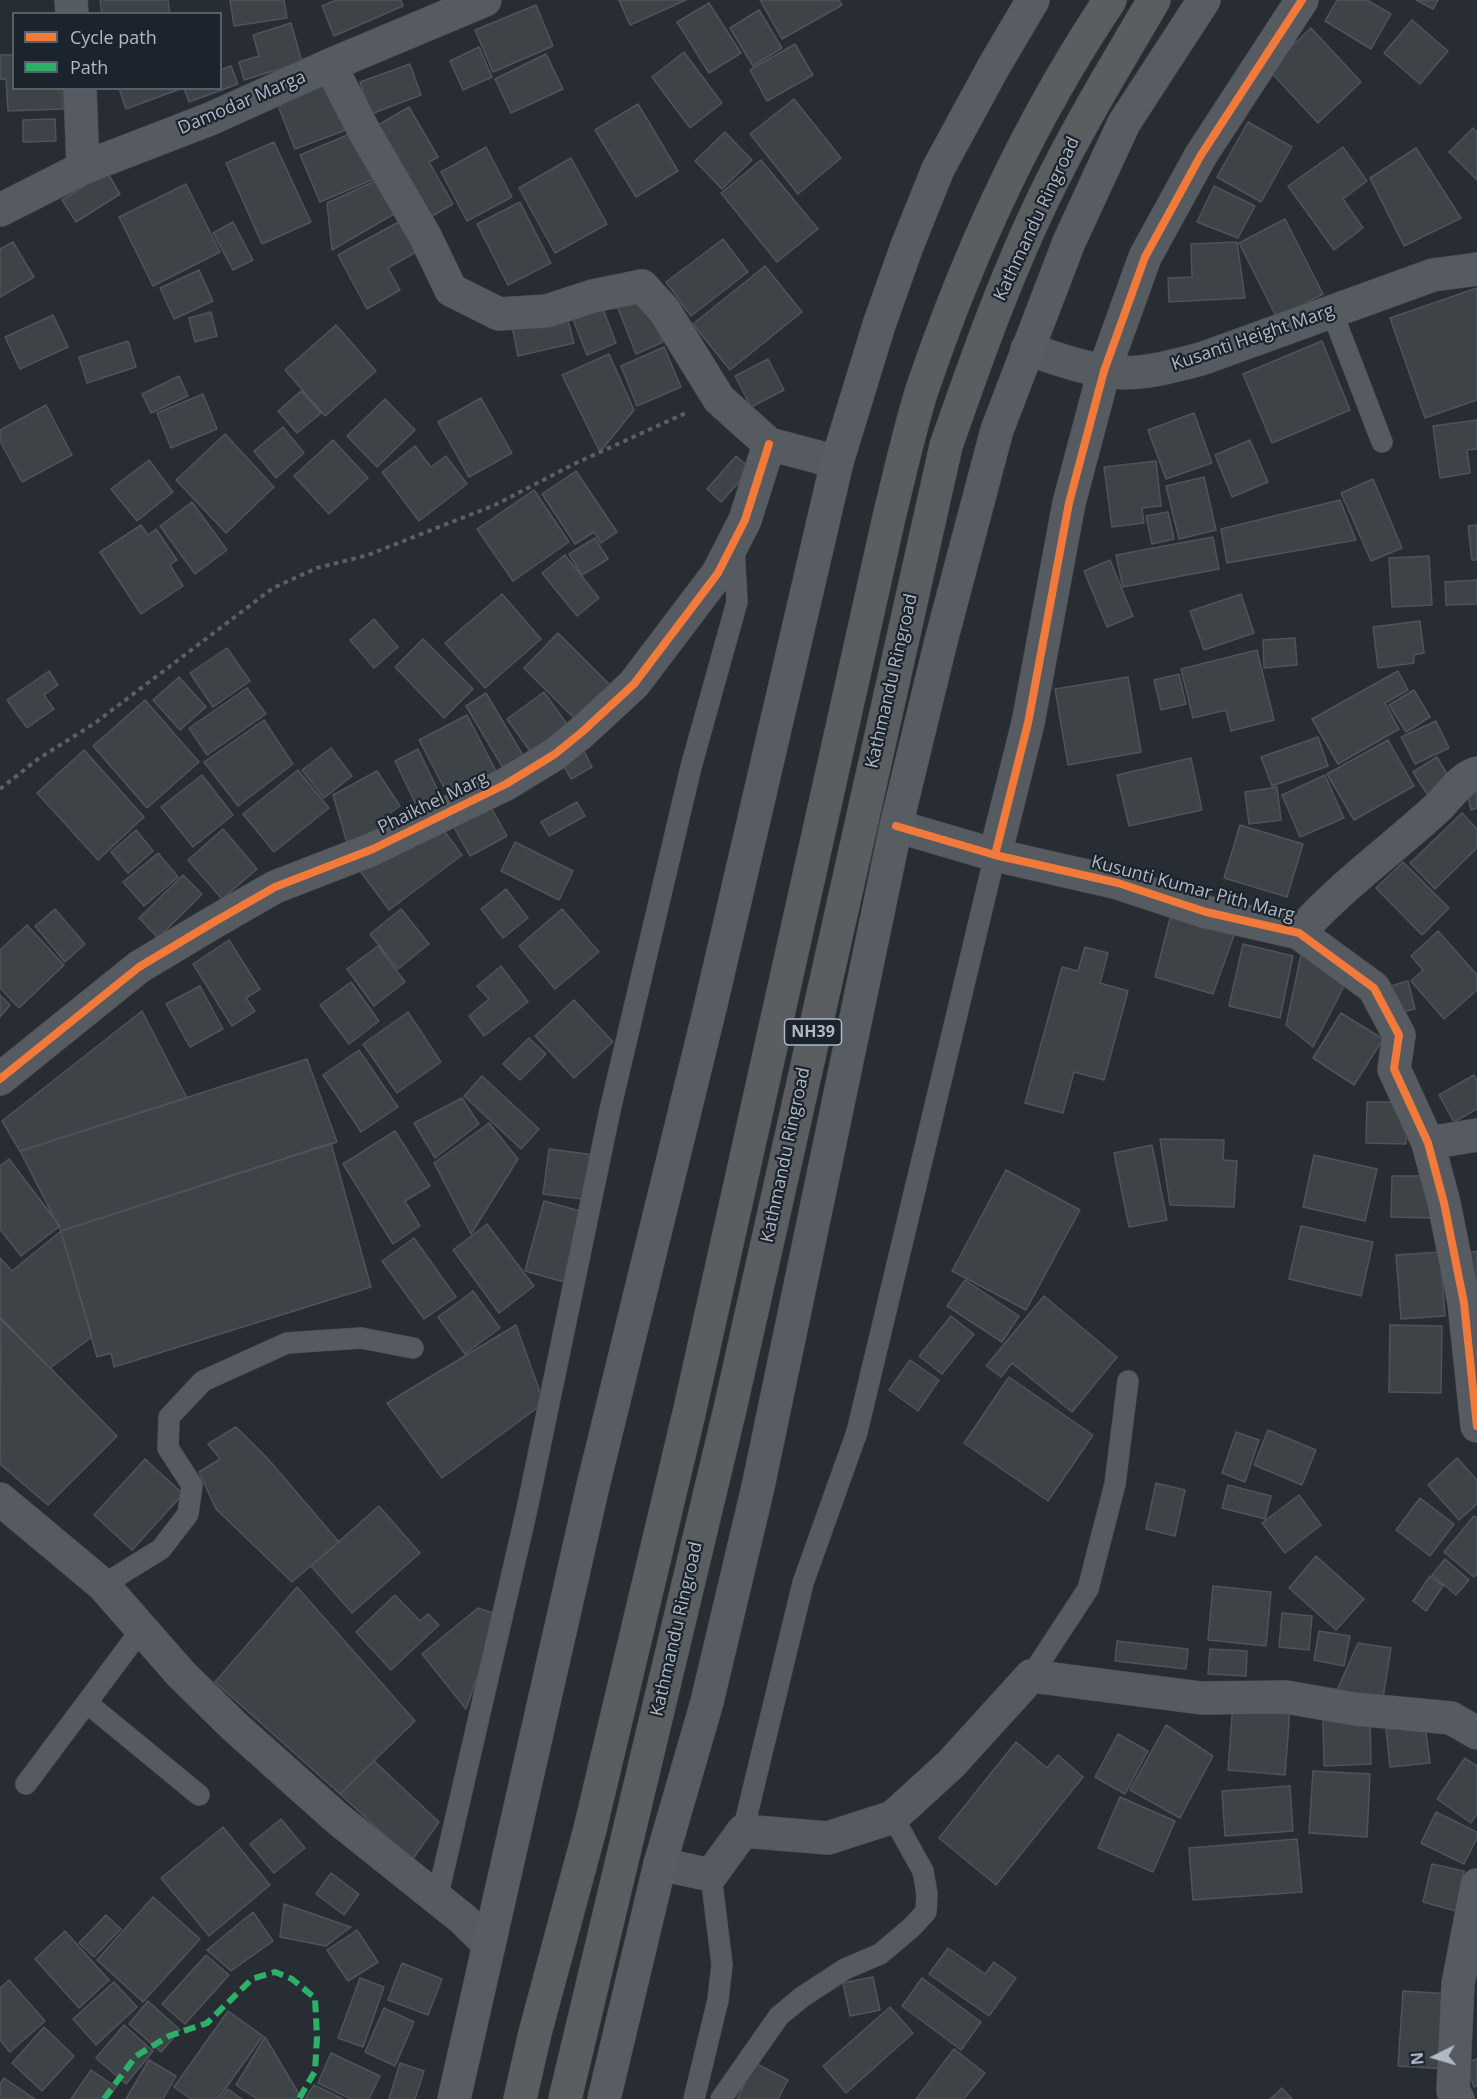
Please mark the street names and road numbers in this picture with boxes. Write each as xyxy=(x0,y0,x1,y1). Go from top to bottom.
street label: Damodar Marga xyxy=(175,66,309,140)
street label: Kathmandu Ringroad xyxy=(989,134,1085,304)
street label: Kusanti Height Marg xyxy=(1169,300,1337,376)
street label: Kathmandu Ringroad xyxy=(861,592,923,770)
street label: Phaikhel Marg xyxy=(375,767,491,839)
street label: Kusunti Kumar Pith Marg xyxy=(1089,851,1297,927)
road number: NH39 xyxy=(784,1019,842,1045)
street label: Kathmandu Ringroad xyxy=(757,1065,815,1245)
street label: Kathmandu Ringroad xyxy=(646,1540,708,1718)

